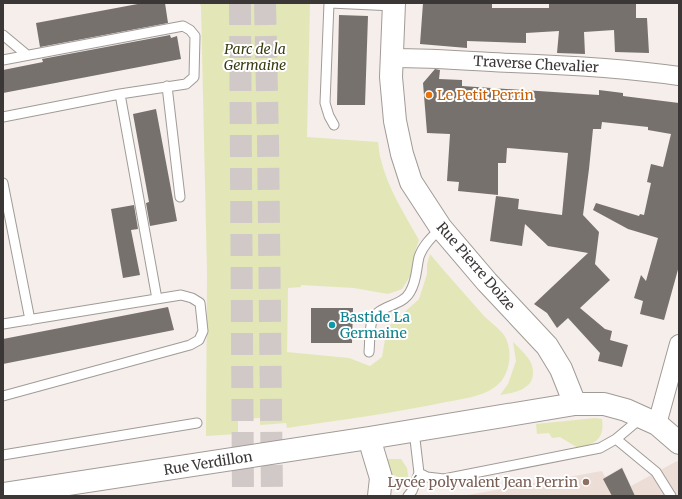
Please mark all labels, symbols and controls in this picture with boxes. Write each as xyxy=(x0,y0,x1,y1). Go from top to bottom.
park label: Parc de la Germaine xyxy=(224,40,286,74)
street label: Traverse Chevalier xyxy=(473,52,599,76)
place label: Le Petit Perrin xyxy=(437,86,534,104)
marker: Le Petit Perrin xyxy=(424,90,434,100)
street label: Rue Pierre Doize xyxy=(433,218,519,314)
place label: Bastide La Germaine xyxy=(340,308,411,342)
marker: Bastide La Germaine xyxy=(327,320,337,330)
street label: Rue Verdillon xyxy=(162,447,254,479)
place label: Lycée polyvalent Jean Perrin xyxy=(388,473,578,491)
marker: Lycée polyvalent Jean Perrin xyxy=(581,477,591,487)

